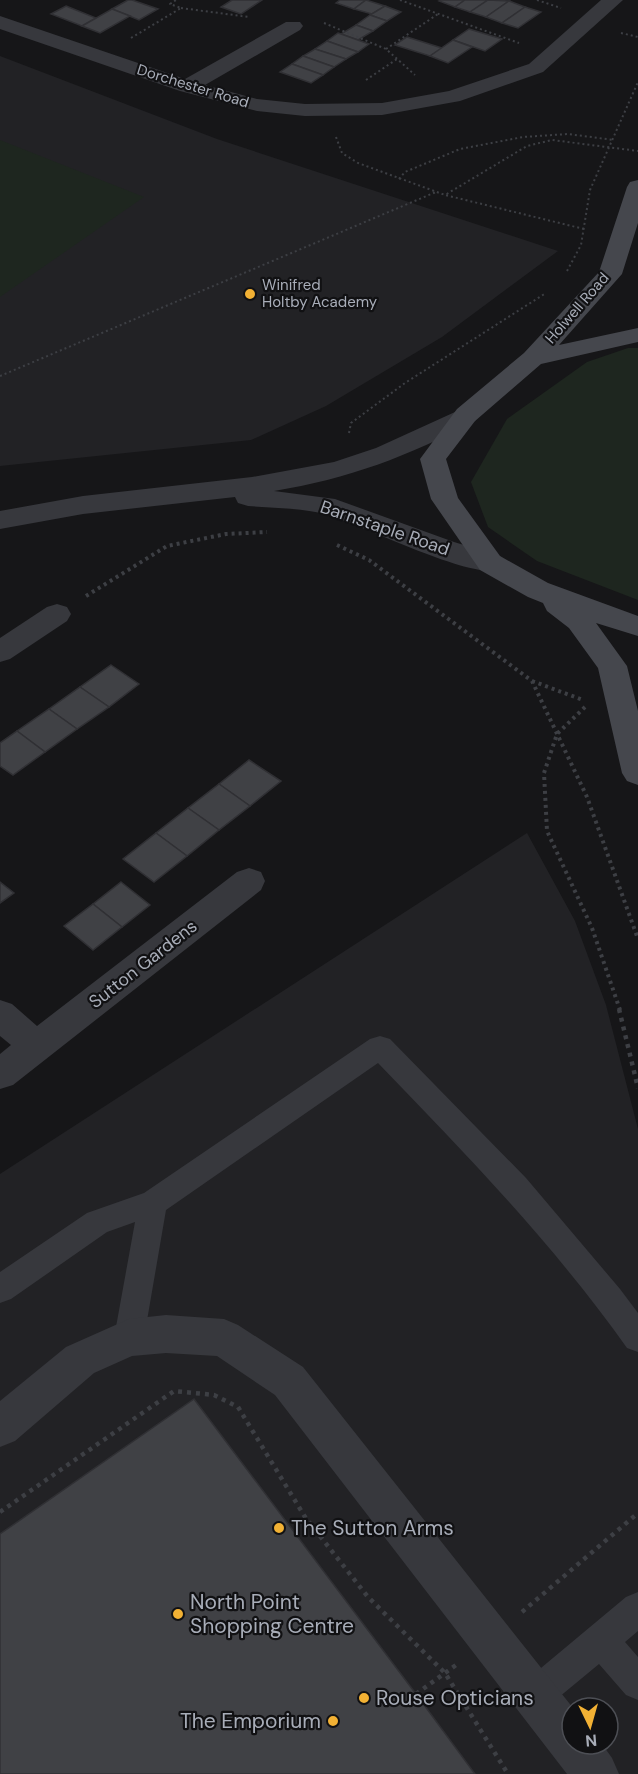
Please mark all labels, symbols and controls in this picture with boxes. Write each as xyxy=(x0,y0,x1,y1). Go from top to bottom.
street label: Dorchester Road xyxy=(135,59,251,113)
street label: Holwell Road xyxy=(541,268,613,348)
place label: Winifred Holtby Academy xyxy=(262,275,378,312)
marker: Winifred Holtby Academy xyxy=(243,287,257,301)
street label: Barnstaple Road xyxy=(317,495,453,561)
street label: Sutton Gardens xyxy=(84,914,202,1014)
place label: The Sutton Arms xyxy=(291,1514,454,1542)
marker: The Sutton Arms xyxy=(272,1521,286,1535)
place label: North Point Shopping Centre xyxy=(190,1588,354,1640)
marker: North Point Shopping Centre xyxy=(171,1607,185,1621)
place label: Rouse Opticians xyxy=(376,1684,534,1712)
marker: Rouse Opticians xyxy=(357,1691,371,1705)
north arrow xyxy=(560,1696,620,1756)
place label: The Emporium xyxy=(180,1707,321,1735)
marker: The Emporium xyxy=(326,1714,340,1728)
text: N xyxy=(585,1729,598,1751)

